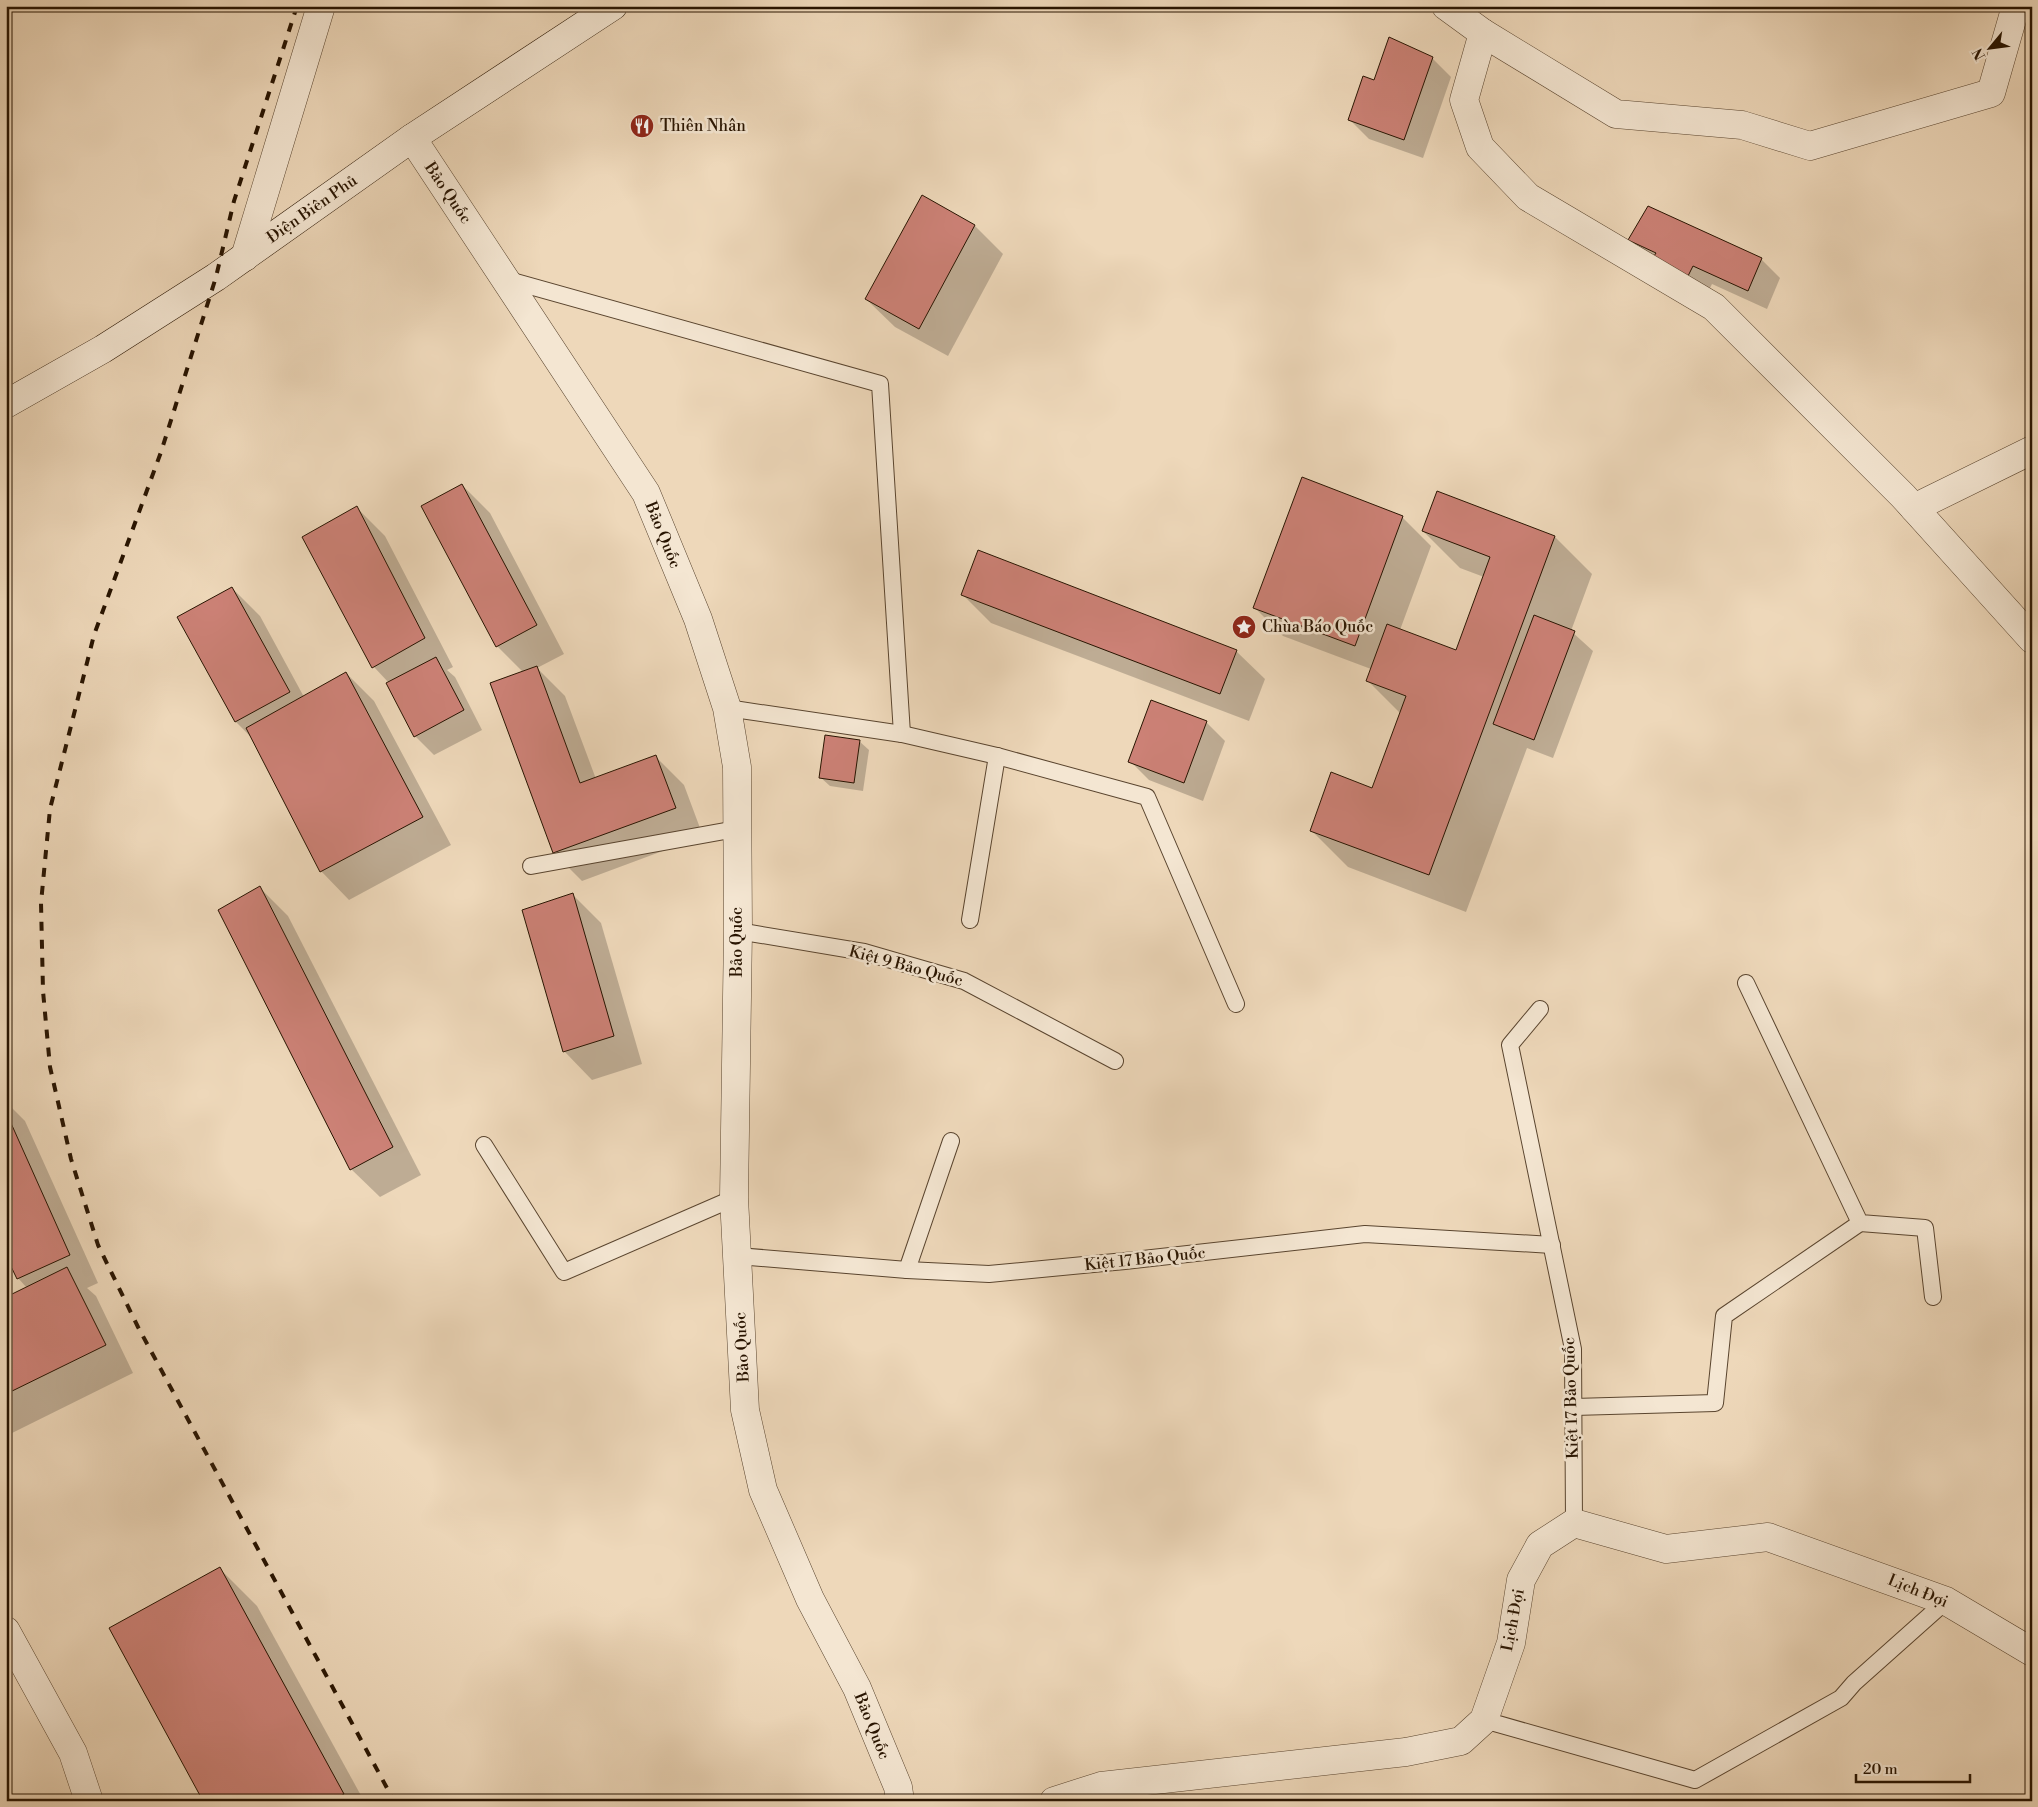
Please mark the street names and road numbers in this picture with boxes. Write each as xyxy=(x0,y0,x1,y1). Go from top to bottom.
street label: Bảo Quốc xyxy=(419,157,476,228)
street label: Điện Biên Phủ xyxy=(263,171,361,247)
street label: Bảo Quốc xyxy=(640,498,685,571)
street label: Bảo Quốc xyxy=(727,907,747,978)
street label: Kiệt 9 Bảo Quốc xyxy=(847,941,965,991)
street label: Kiệt 17 Bảo Quốc xyxy=(1083,1243,1207,1275)
street label: Bảo Quốc xyxy=(730,1311,754,1384)
street label: Kiệt 17 Bảo Quốc xyxy=(1559,1337,1583,1459)
street label: Lịch Đợi xyxy=(1885,1570,1951,1612)
street label: Lịch Đợi xyxy=(1497,1587,1529,1653)
street label: Bảo Quốc xyxy=(849,1689,894,1762)

